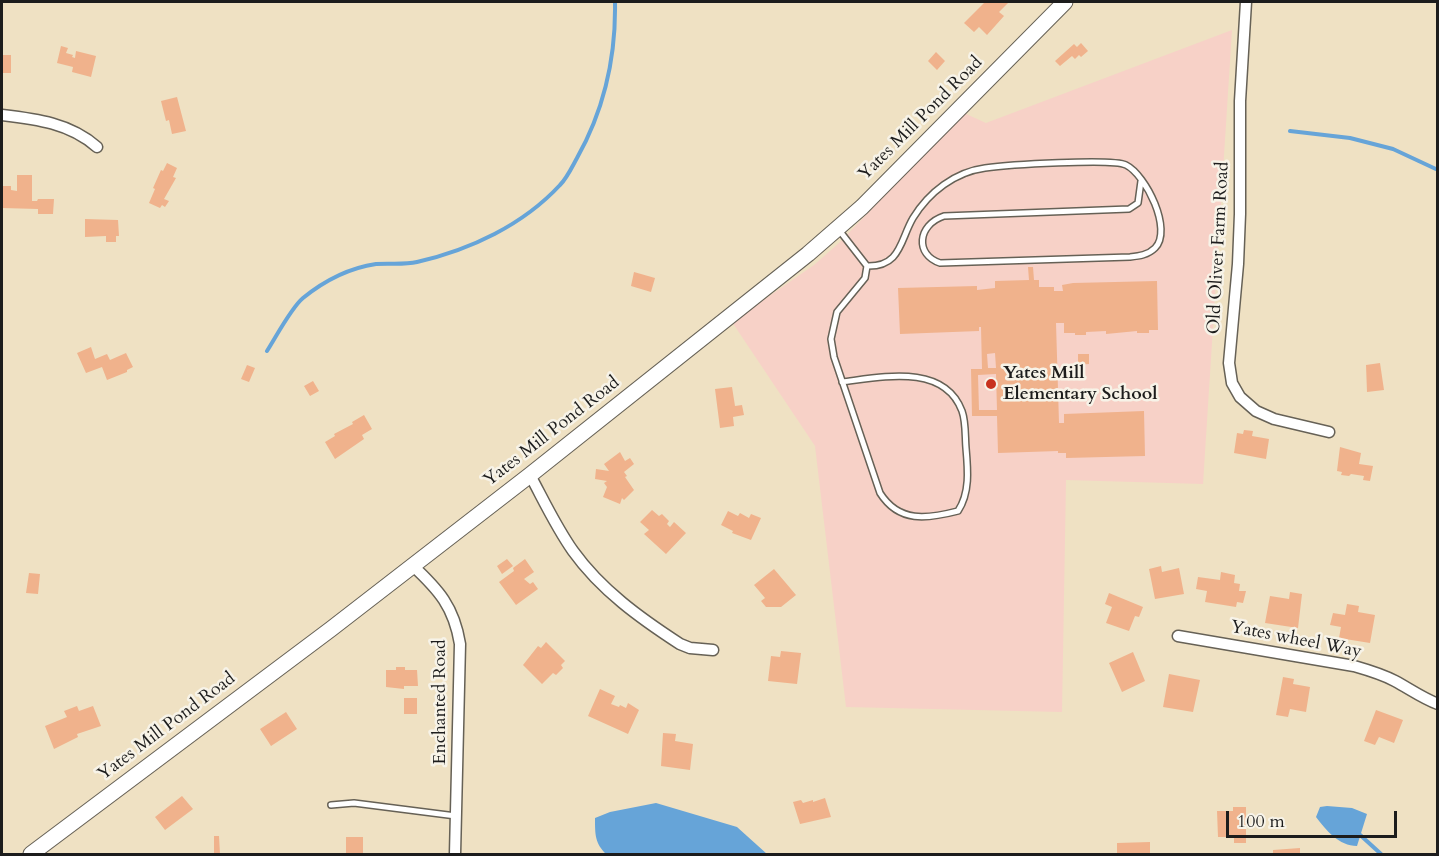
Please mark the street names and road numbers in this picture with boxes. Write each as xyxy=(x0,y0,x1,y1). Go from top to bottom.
street label: Yates Mill Pond Road xyxy=(854,52,988,186)
street label: Old Oliver Farm Road xyxy=(1204,161,1234,335)
street label: Yates Mill Pond Road xyxy=(480,372,624,492)
street label: Yates wheel Way xyxy=(1229,617,1363,663)
street label: Enchanted Road xyxy=(430,639,452,765)
street label: Yates Mill Pond Road xyxy=(94,668,240,786)

